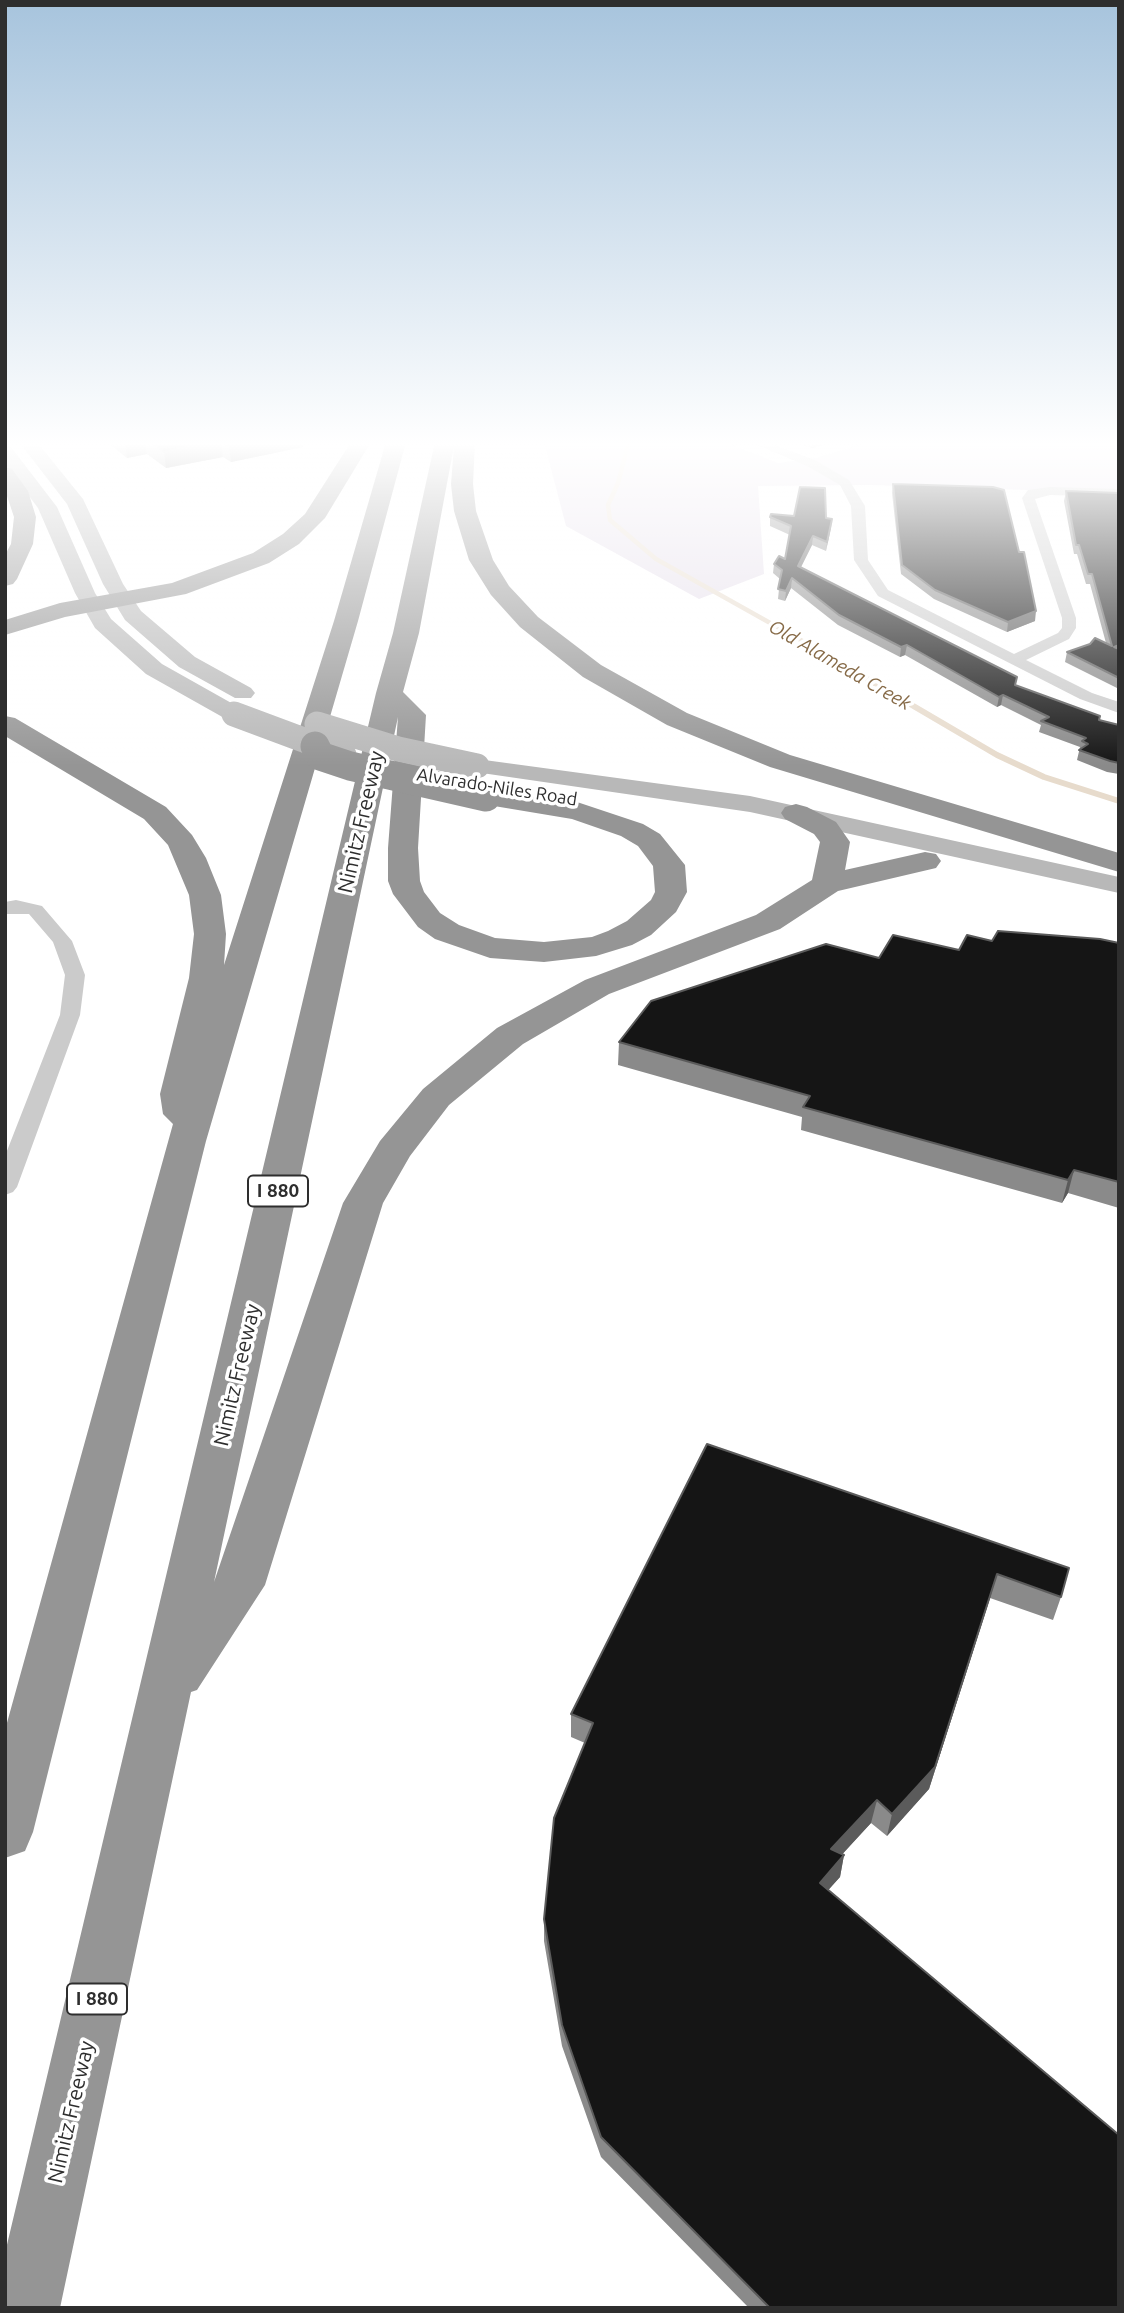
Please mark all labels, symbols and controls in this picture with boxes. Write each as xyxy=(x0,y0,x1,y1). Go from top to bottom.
water label: Old Alameda Creek xyxy=(765,615,915,715)
street label: Nimitz Freeway xyxy=(332,749,390,895)
street label: Alvarado-Niles Road xyxy=(415,764,579,810)
road number: I 880 xyxy=(248,1176,308,1206)
street label: Nimitz Freeway xyxy=(208,1302,266,1448)
road number: I 880 xyxy=(67,1983,127,2014)
street label: Nimitz Freeway xyxy=(42,2039,100,2185)

